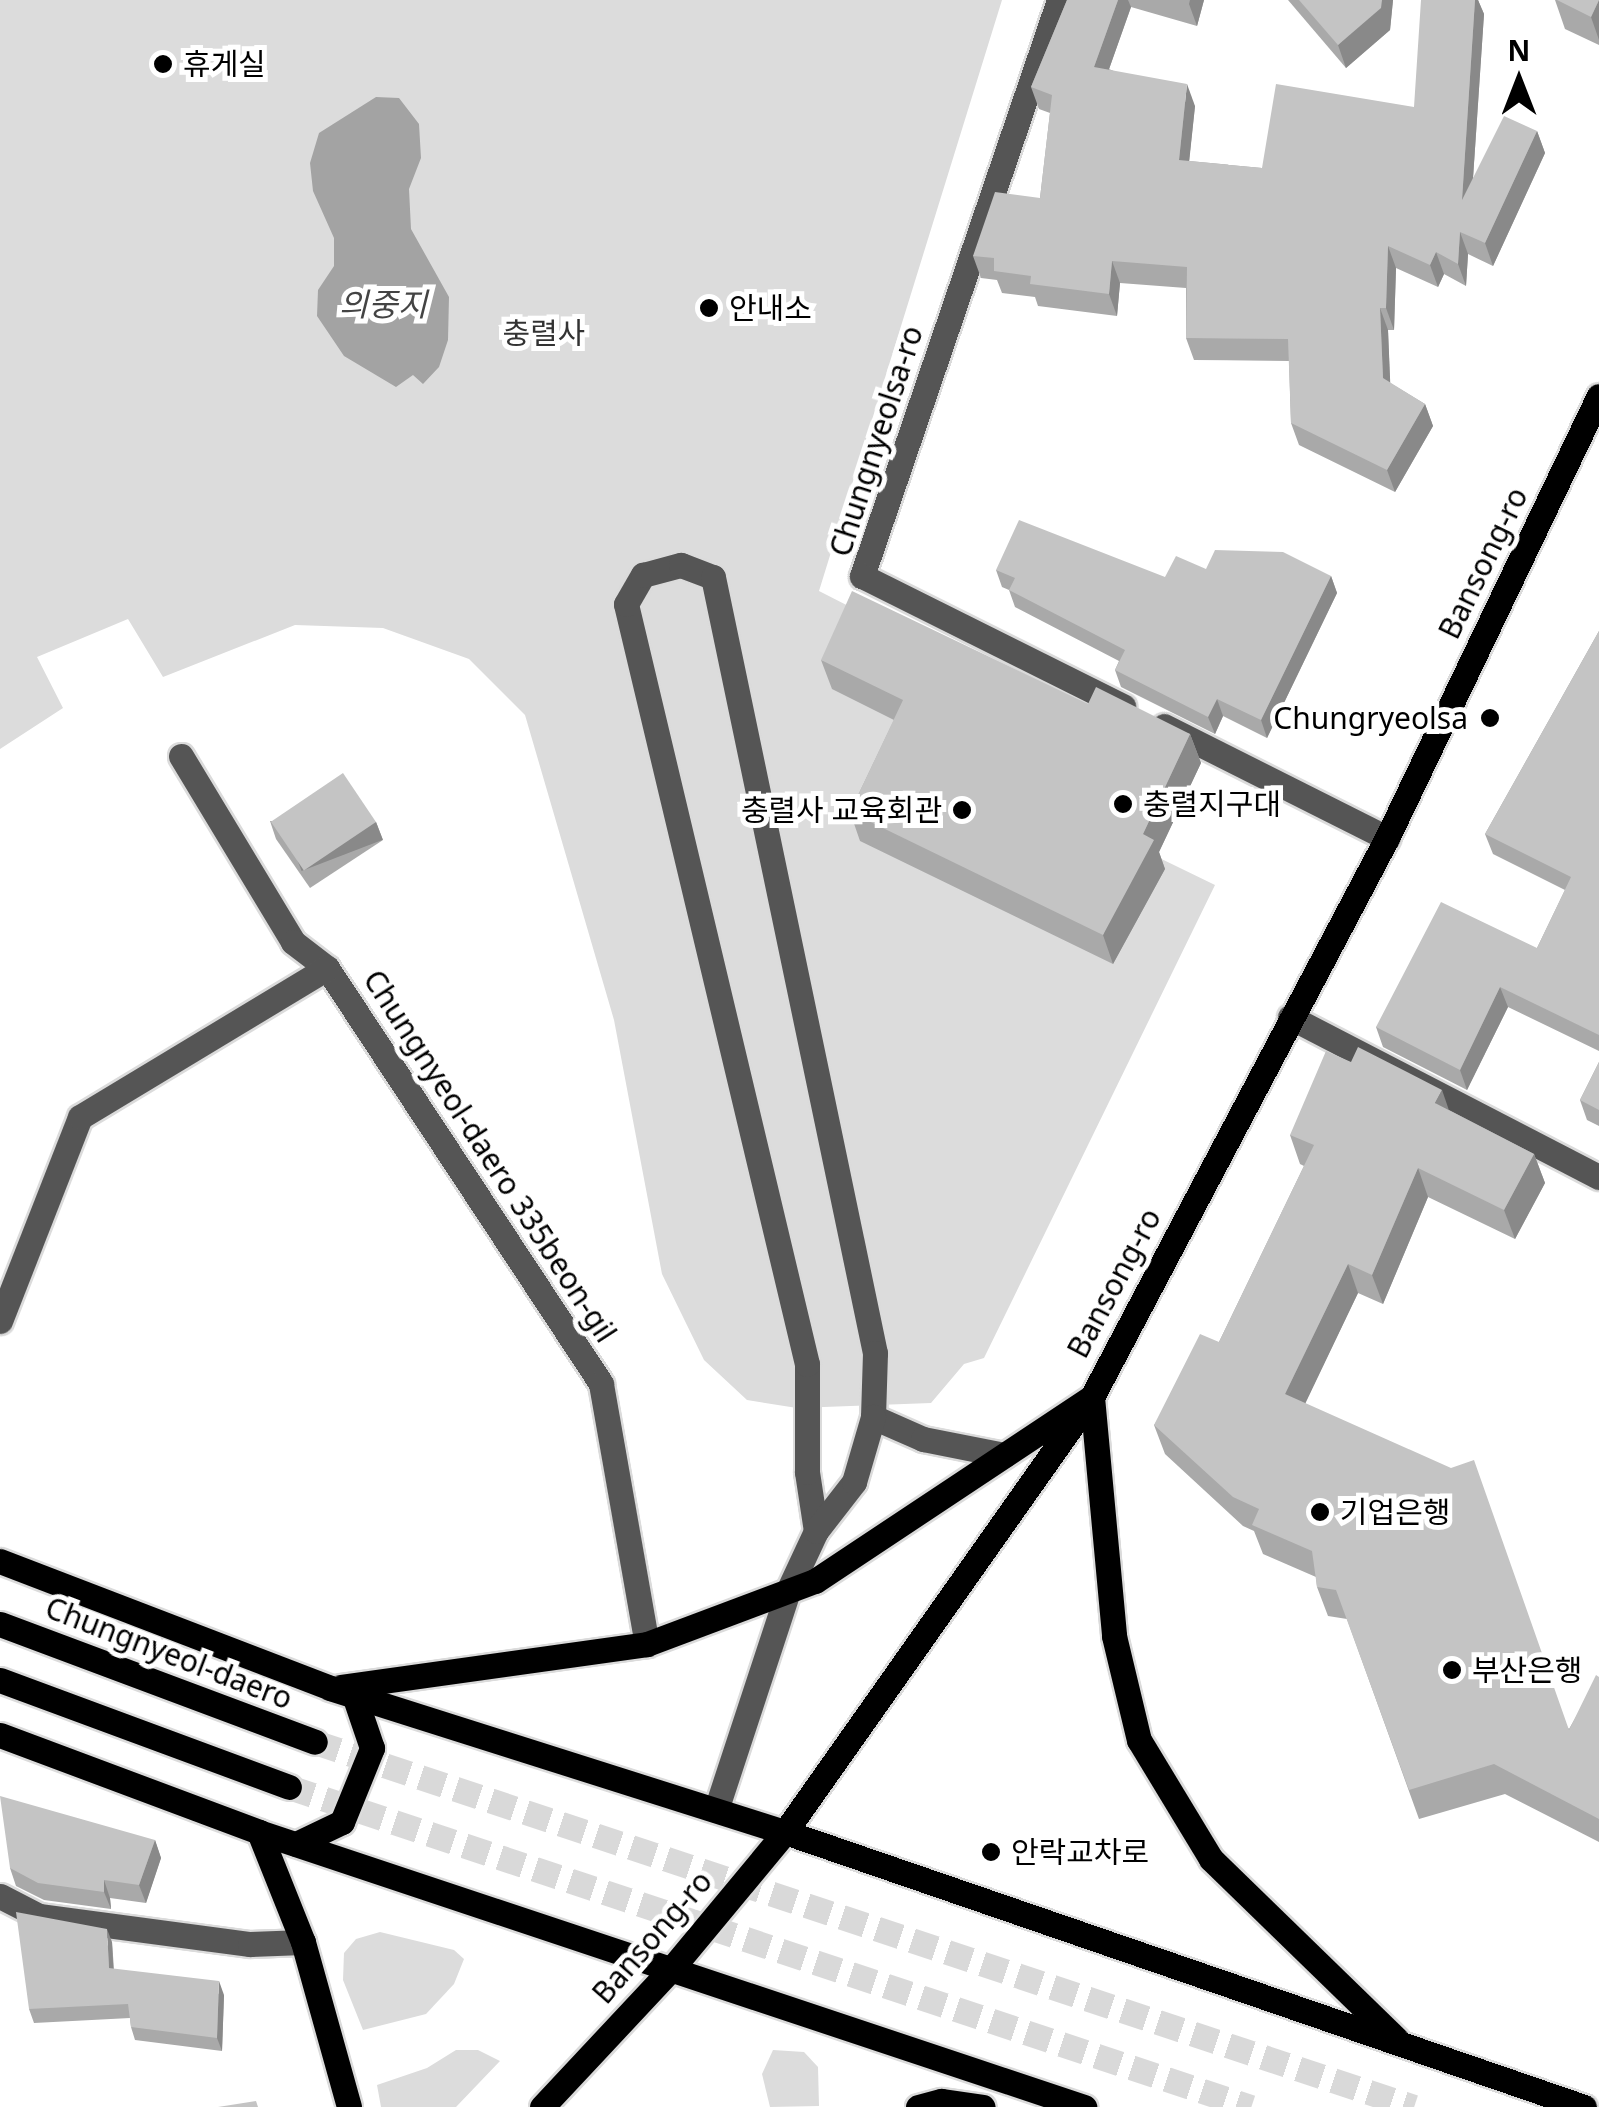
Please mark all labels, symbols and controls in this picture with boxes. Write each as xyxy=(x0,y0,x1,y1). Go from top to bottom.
north arrow xyxy=(1469,30,1569,130)
text: N xyxy=(1508,31,1530,69)
place label: 휴게실 xyxy=(183,46,266,82)
marker: 휴게실 xyxy=(152,53,174,75)
water label: 의중지 xyxy=(339,285,427,323)
place label: 안내소 xyxy=(729,290,812,326)
marker: 안내소 xyxy=(698,297,720,319)
park label: 충렬사 xyxy=(503,315,585,351)
street label: Chungnyeolsa-ro xyxy=(822,321,930,561)
street label: Bansong-ro xyxy=(1431,481,1535,645)
place label: Chungryeolsa xyxy=(1273,700,1468,736)
marker: Chungryeolsa xyxy=(1477,705,1503,731)
place label: 충렬지구대 xyxy=(1143,786,1281,822)
place label: 충렬사 교육회관 xyxy=(741,792,942,828)
marker: 충렬지구대 xyxy=(1112,793,1134,815)
marker: 충렬사 교육회관 xyxy=(951,799,973,821)
street label: Chungnyeol-daero 335beon-gil xyxy=(356,963,624,1349)
street label: Bansong-ro xyxy=(1060,1202,1168,1364)
place label: 기업은행 xyxy=(1340,1494,1450,1530)
marker: 기업은행 xyxy=(1309,1501,1331,1523)
street label: Chungnyeol-daero xyxy=(40,1589,298,1717)
place label: 부산은행 xyxy=(1472,1652,1582,1688)
marker: 부산은행 xyxy=(1441,1659,1463,1681)
place label: 안락교차로 xyxy=(1011,1834,1149,1870)
marker: 안락교차로 xyxy=(980,1841,1002,1863)
street label: Bansong-ro xyxy=(585,1863,719,2011)

